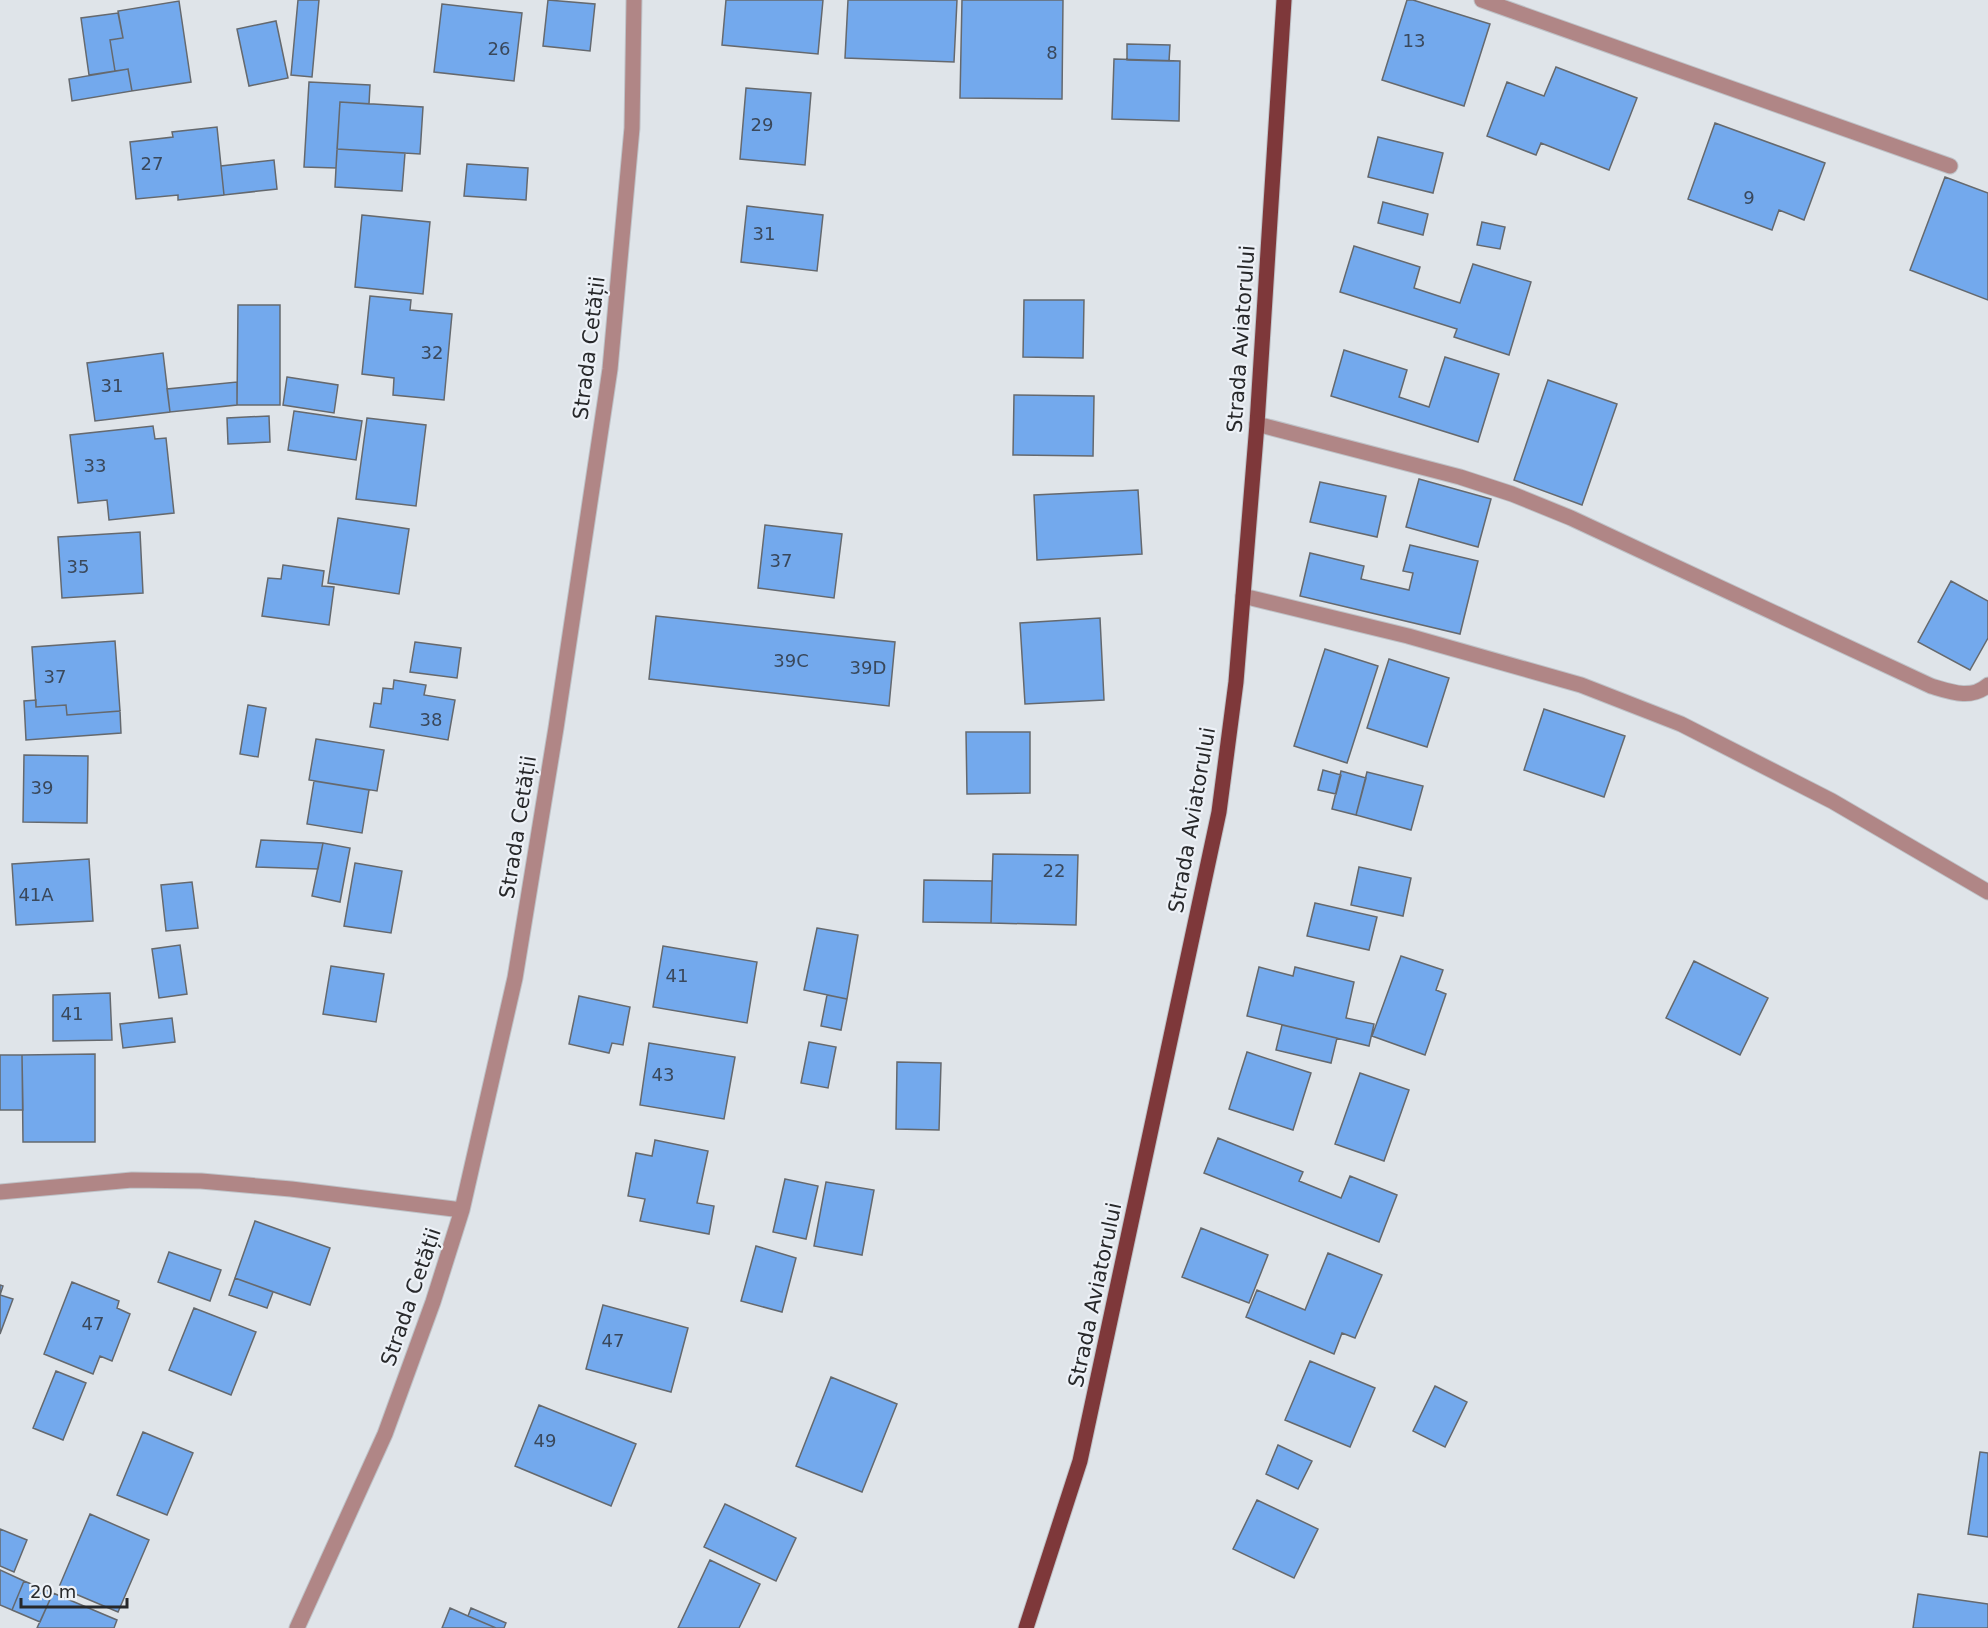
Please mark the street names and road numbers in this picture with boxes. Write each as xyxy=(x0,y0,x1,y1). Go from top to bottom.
street label: Strada Aviatorului xyxy=(1222,244,1260,434)
street label: Strada Cetății xyxy=(568,275,610,421)
street label: Strada Aviatorului xyxy=(1164,725,1220,915)
street label: Strada Cetății xyxy=(495,754,541,900)
street label: Strada Aviatorului xyxy=(1064,1200,1126,1390)
street label: Strada Cetății xyxy=(376,1225,446,1369)

